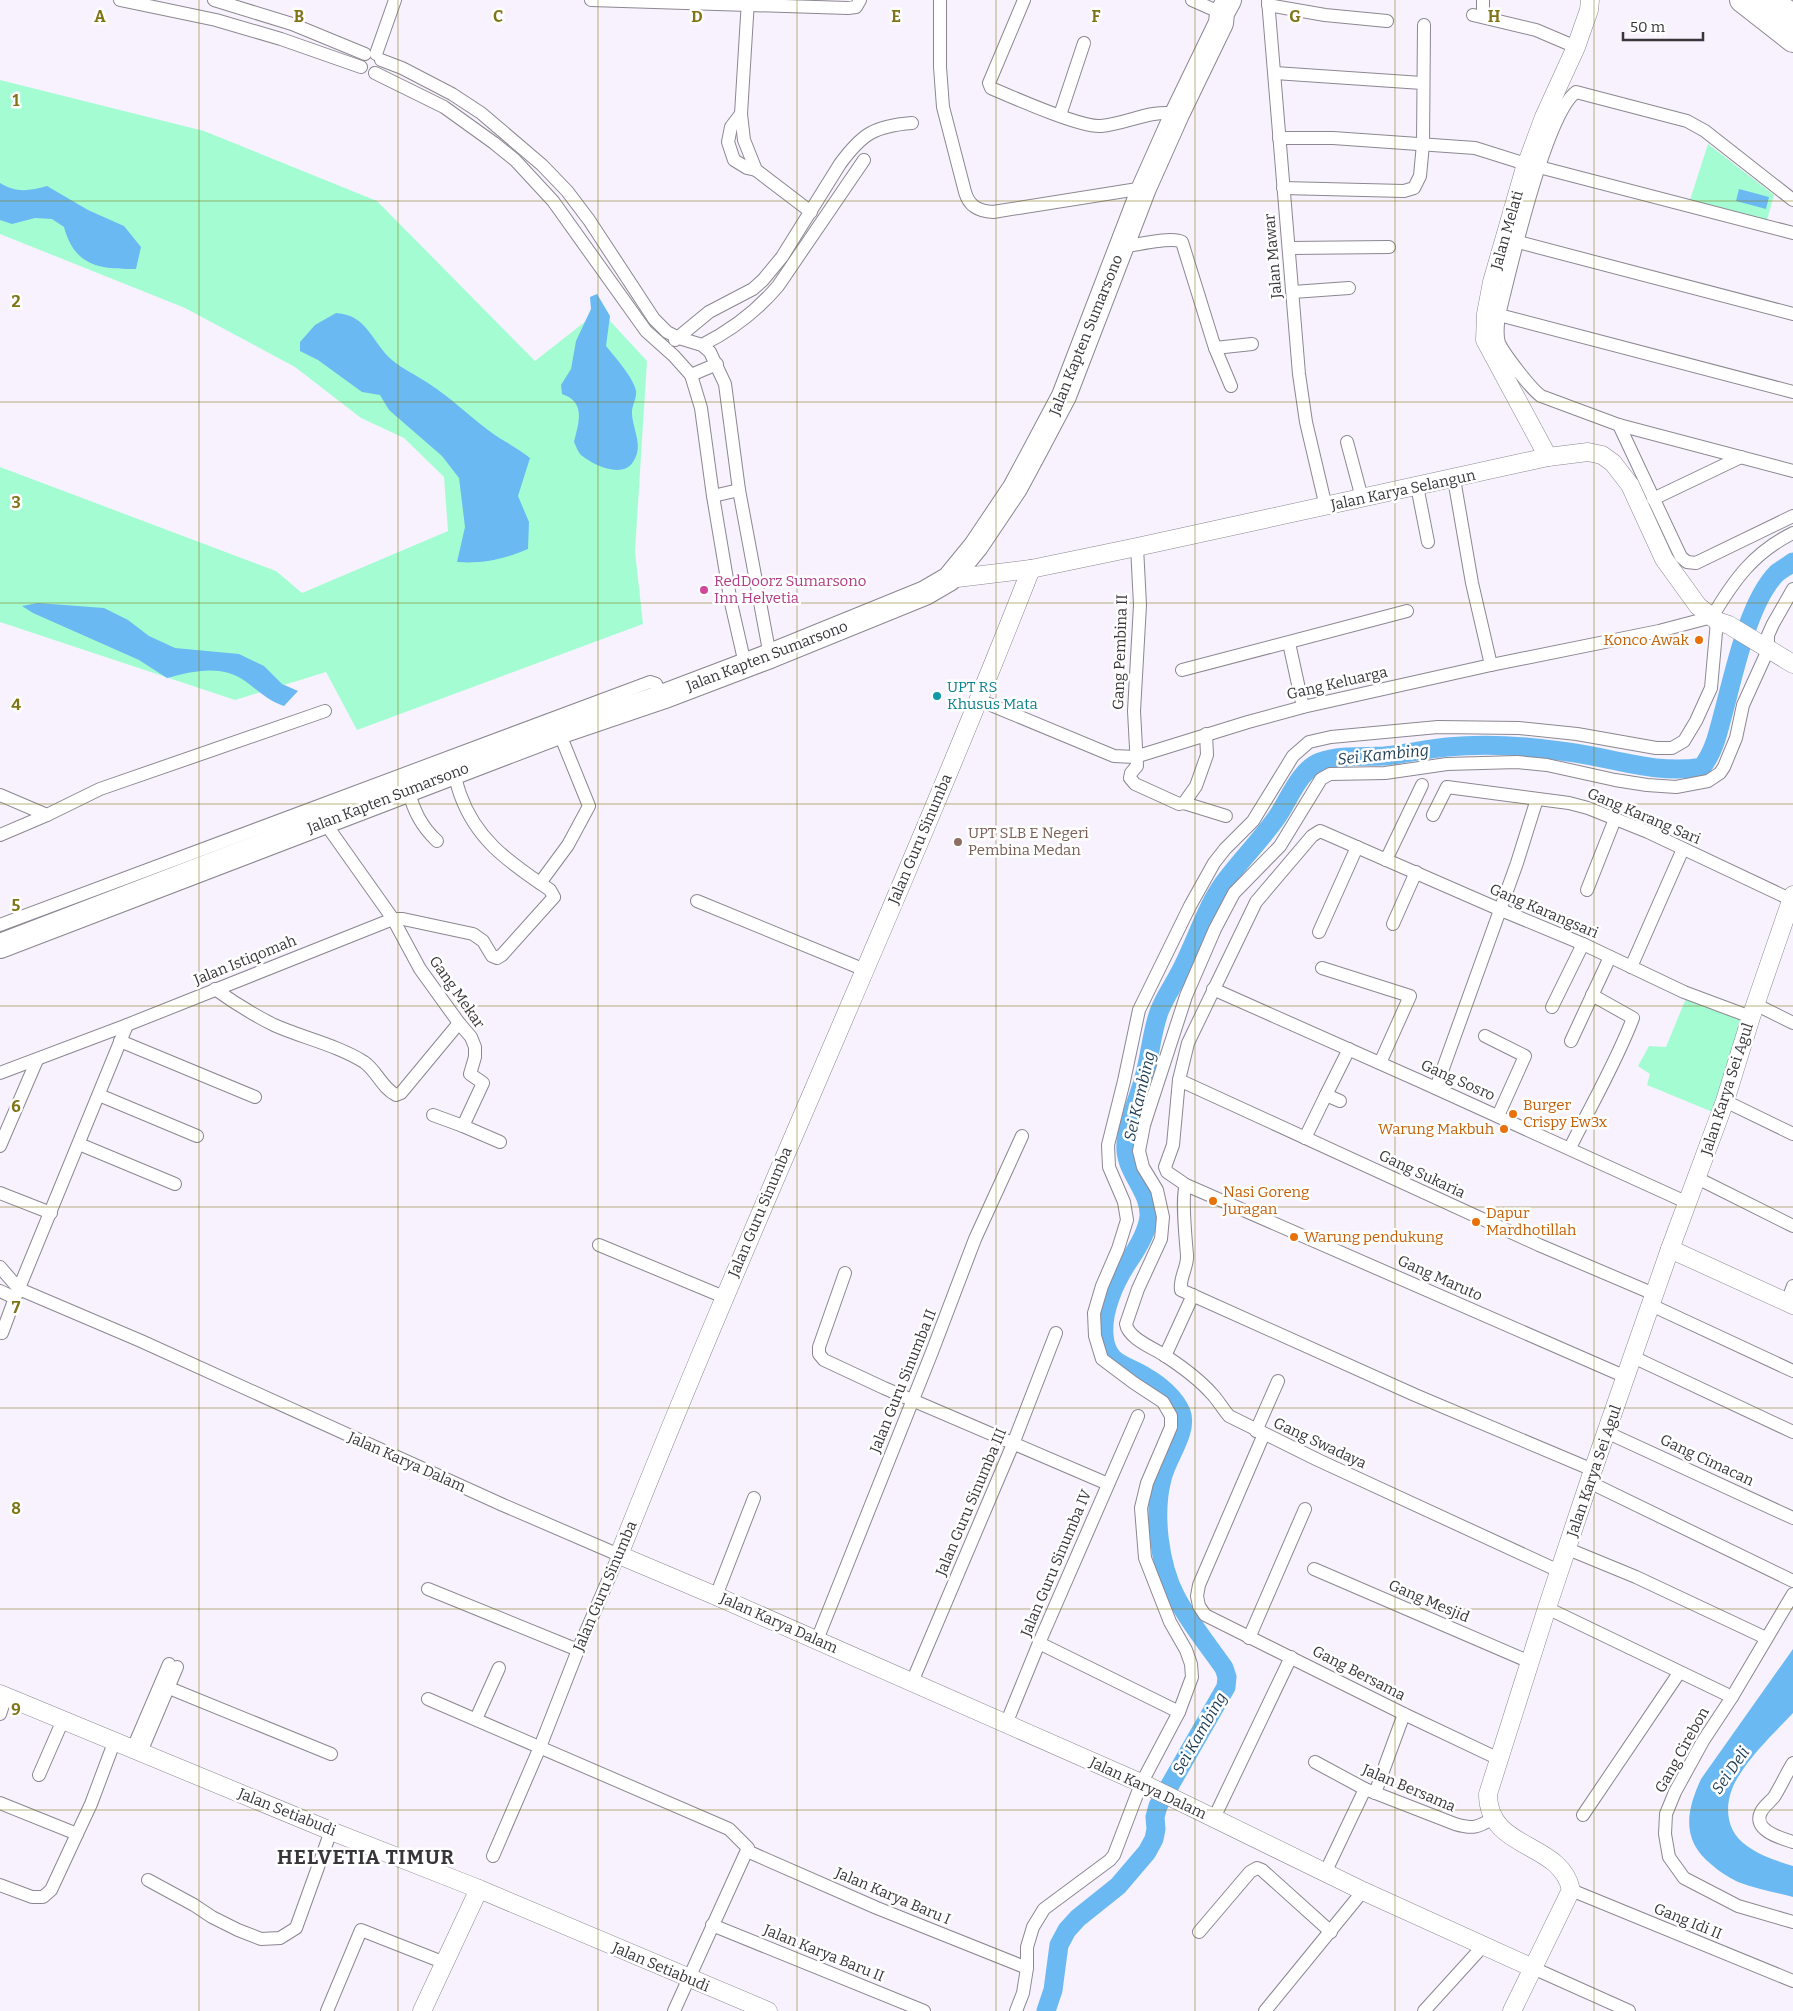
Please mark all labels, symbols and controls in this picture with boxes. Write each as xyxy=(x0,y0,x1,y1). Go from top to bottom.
text: A xyxy=(94,7,106,26)
text: B xyxy=(294,7,304,26)
text: C xyxy=(493,7,503,26)
text: D xyxy=(691,7,703,26)
text: E xyxy=(891,7,901,26)
text: F xyxy=(1092,7,1101,26)
text: G xyxy=(1289,7,1301,26)
text: H xyxy=(1488,7,1501,26)
scale bar xyxy=(1623,10,1703,42)
text: 50 m xyxy=(1630,18,1666,36)
text: 1 xyxy=(13,91,20,110)
street label: Jalan Melati xyxy=(1487,188,1527,272)
street label: Jalan Mawar xyxy=(1260,212,1286,300)
street label: Jalan Kapten Sumarsono xyxy=(1045,252,1126,419)
text: 2 xyxy=(11,292,21,311)
street label: Jalan Karya Selangun xyxy=(1328,466,1478,514)
text: 3 xyxy=(11,493,21,512)
place label: RedDoorz Sumarsono Inn Helvetia xyxy=(714,572,866,607)
marker: RedDoorz Sumarsono Inn Helvetia xyxy=(698,584,710,596)
street label: Gang Pembina II xyxy=(1109,594,1131,710)
street label: Jalan Kapten Sumarsono xyxy=(683,617,850,696)
place label: Konco Awak xyxy=(1604,631,1689,649)
marker: Konco Awak xyxy=(1693,634,1705,646)
street label: Gang Keluarga xyxy=(1285,663,1389,703)
place label: UPT RS Khusus Mata xyxy=(947,678,1038,713)
marker: UPT RS Khusus Mata xyxy=(931,690,943,702)
text: 4 xyxy=(11,695,21,714)
water label: Sei Kambing xyxy=(1336,740,1430,769)
street label: Jalan Kapten Sumarsono xyxy=(304,759,471,838)
street label: Jalan Guru Sinumba xyxy=(884,771,956,908)
street label: Gang Karang Sari xyxy=(1585,784,1704,848)
place label: UPT SLB E Negeri Pembina Medan xyxy=(968,824,1089,859)
marker: UPT SLB E Negeri Pembina Medan xyxy=(952,836,964,848)
street label: Gang Karangsari xyxy=(1487,880,1602,942)
text: 5 xyxy=(12,896,21,915)
street label: Jalan Istiqomah xyxy=(190,931,299,989)
street label: Gang Mekar xyxy=(425,952,489,1032)
street label: Jalan Karya Sei Agul xyxy=(1697,1020,1757,1158)
water label: Sei Kambing xyxy=(1120,1049,1159,1143)
street label: Gang Sosro xyxy=(1418,1056,1498,1104)
place label: Burger Crispy Ew3x xyxy=(1523,1096,1608,1131)
text: 6 xyxy=(11,1097,21,1116)
marker: Burger Crispy Ew3x xyxy=(1507,1108,1519,1120)
place label: Warung Makbuh xyxy=(1378,1120,1495,1138)
marker: Warung Makbuh xyxy=(1498,1123,1510,1135)
street label: Jalan Guru Sinumba xyxy=(724,1144,796,1281)
street label: Gang Sukaria xyxy=(1376,1146,1468,1202)
place label: Nasi Goreng Juragan xyxy=(1222,1183,1310,1218)
marker: Nasi Goreng Juragan xyxy=(1207,1195,1219,1207)
place label: Dapur Mardhotillah xyxy=(1486,1204,1577,1239)
marker: Dapur Mardhotillah xyxy=(1470,1216,1482,1228)
place label: Warung pendukung xyxy=(1304,1228,1443,1246)
marker: Warung pendukung xyxy=(1288,1231,1300,1243)
street label: Gang Maruto xyxy=(1395,1251,1485,1305)
text: 7 xyxy=(12,1298,21,1317)
street label: Jalan Guru Sinumba II xyxy=(866,1307,940,1456)
street label: Jalan Karya Sei Agul xyxy=(1563,1403,1625,1540)
street label: Gang Swadaya xyxy=(1271,1414,1369,1472)
street label: Jalan Guru Sinumba III xyxy=(931,1426,1010,1579)
street label: Jalan Karya Dalam xyxy=(345,1428,469,1496)
street label: Gang Cimacan xyxy=(1657,1430,1757,1490)
street label: Jalan Guru Sinumba IV xyxy=(1016,1486,1095,1640)
text: 8 xyxy=(11,1499,21,1518)
street label: Jalan Guru Sinumba xyxy=(569,1518,641,1655)
street label: Gang Mesjid xyxy=(1386,1576,1472,1626)
street label: Jalan Karya Dalam xyxy=(717,1589,841,1657)
street label: Gang Bersama xyxy=(1309,1642,1409,1704)
water label: Sei Kambing xyxy=(1168,1689,1231,1778)
text: 9 xyxy=(11,1700,21,1719)
street label: Gang Cirebon xyxy=(1651,1704,1713,1796)
water label: Sei Deli xyxy=(1707,1743,1754,1797)
street label: Jalan Karya Dalam xyxy=(1086,1753,1210,1823)
street label: Jalan Bersama xyxy=(1359,1760,1458,1816)
street label: Jalan Setiabudi xyxy=(235,1784,339,1840)
district label: HELVETIA TIMUR xyxy=(277,1845,455,1869)
street label: Jalan Karya Baru I xyxy=(832,1863,953,1928)
street label: Gang Idi II xyxy=(1651,1899,1725,1943)
street label: Jalan Karya Baru II xyxy=(760,1920,887,1985)
street label: Jalan Setiabudi xyxy=(609,1938,713,1996)

